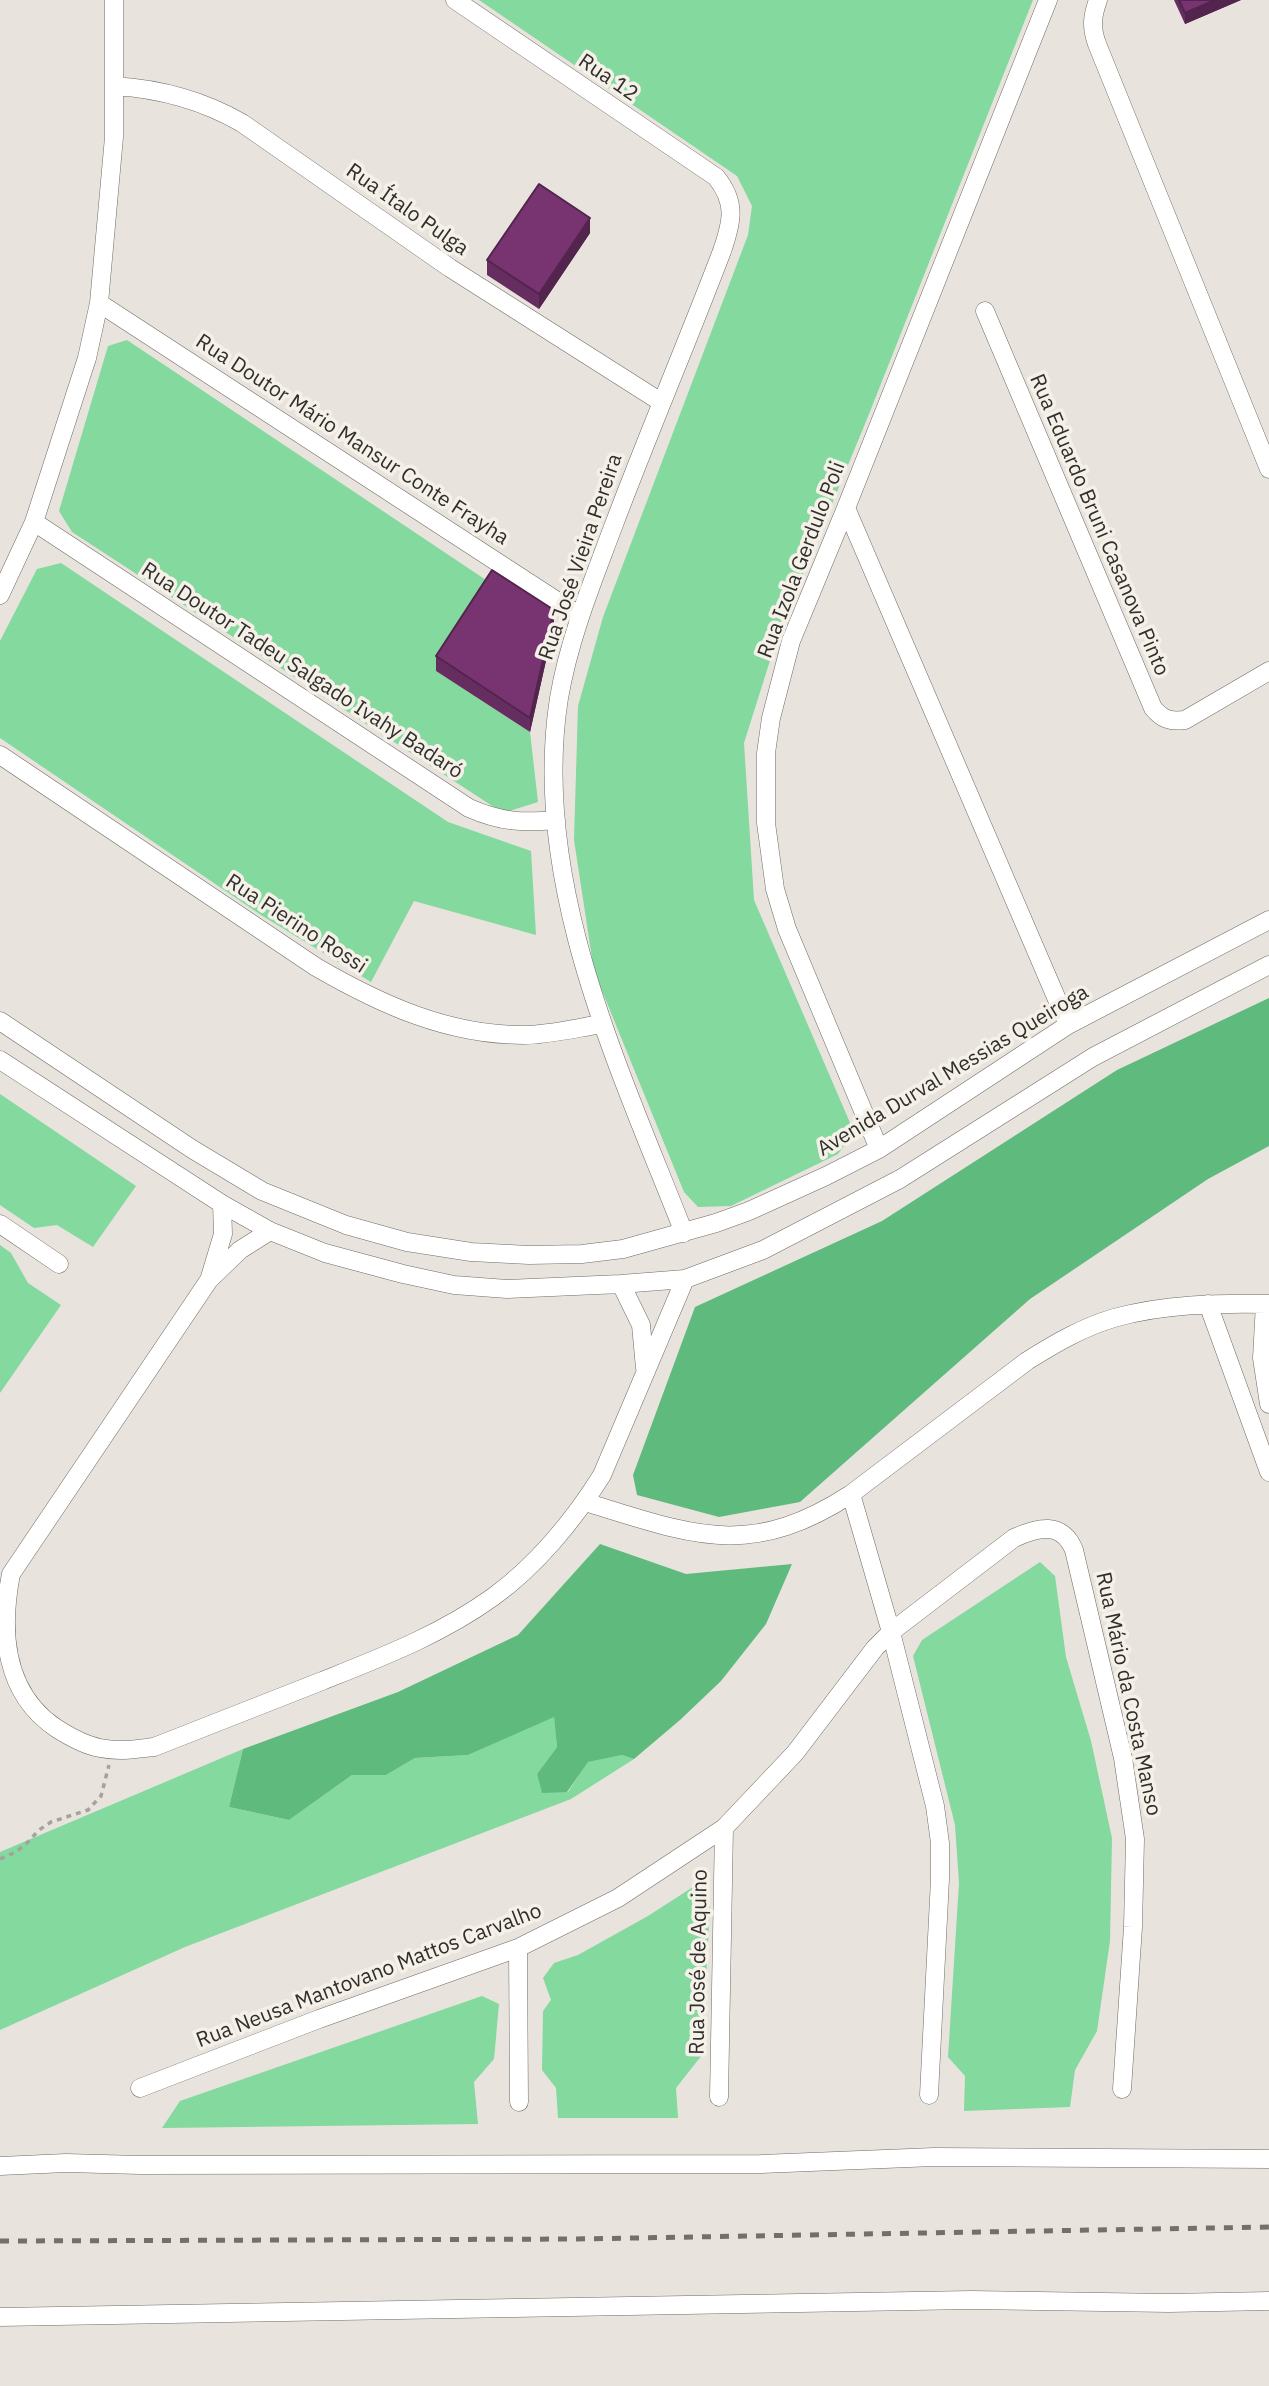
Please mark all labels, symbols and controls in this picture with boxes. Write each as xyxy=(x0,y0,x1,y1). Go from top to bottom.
street label: Rua 12 xyxy=(573,49,643,107)
street label: Rua Ítalo Pulga xyxy=(341,159,473,261)
street label: Rua Doutor Mário Mansur Conte Frayha xyxy=(191,329,513,551)
street label: Rua Eduardo Bruni Casanova Pinto xyxy=(1024,370,1174,680)
street label: Rua José Vieira Pereira xyxy=(534,451,628,663)
street label: Rua Izola Gerdulo Poli xyxy=(753,458,851,662)
street label: Rua Doutor Tadeu Salgado Ivahy Badaró xyxy=(137,557,467,785)
street label: Rua Pierino Rossi xyxy=(221,869,371,979)
street label: Avenida Durval Messias Queiroga xyxy=(813,980,1093,1162)
street label: Rua Mário da Costa Manso xyxy=(1090,1570,1166,1818)
street label: Rua José de Aquino xyxy=(685,1869,713,2055)
street label: Rua Neusa Mantovano Mattos Carvalho xyxy=(193,1898,545,2054)

